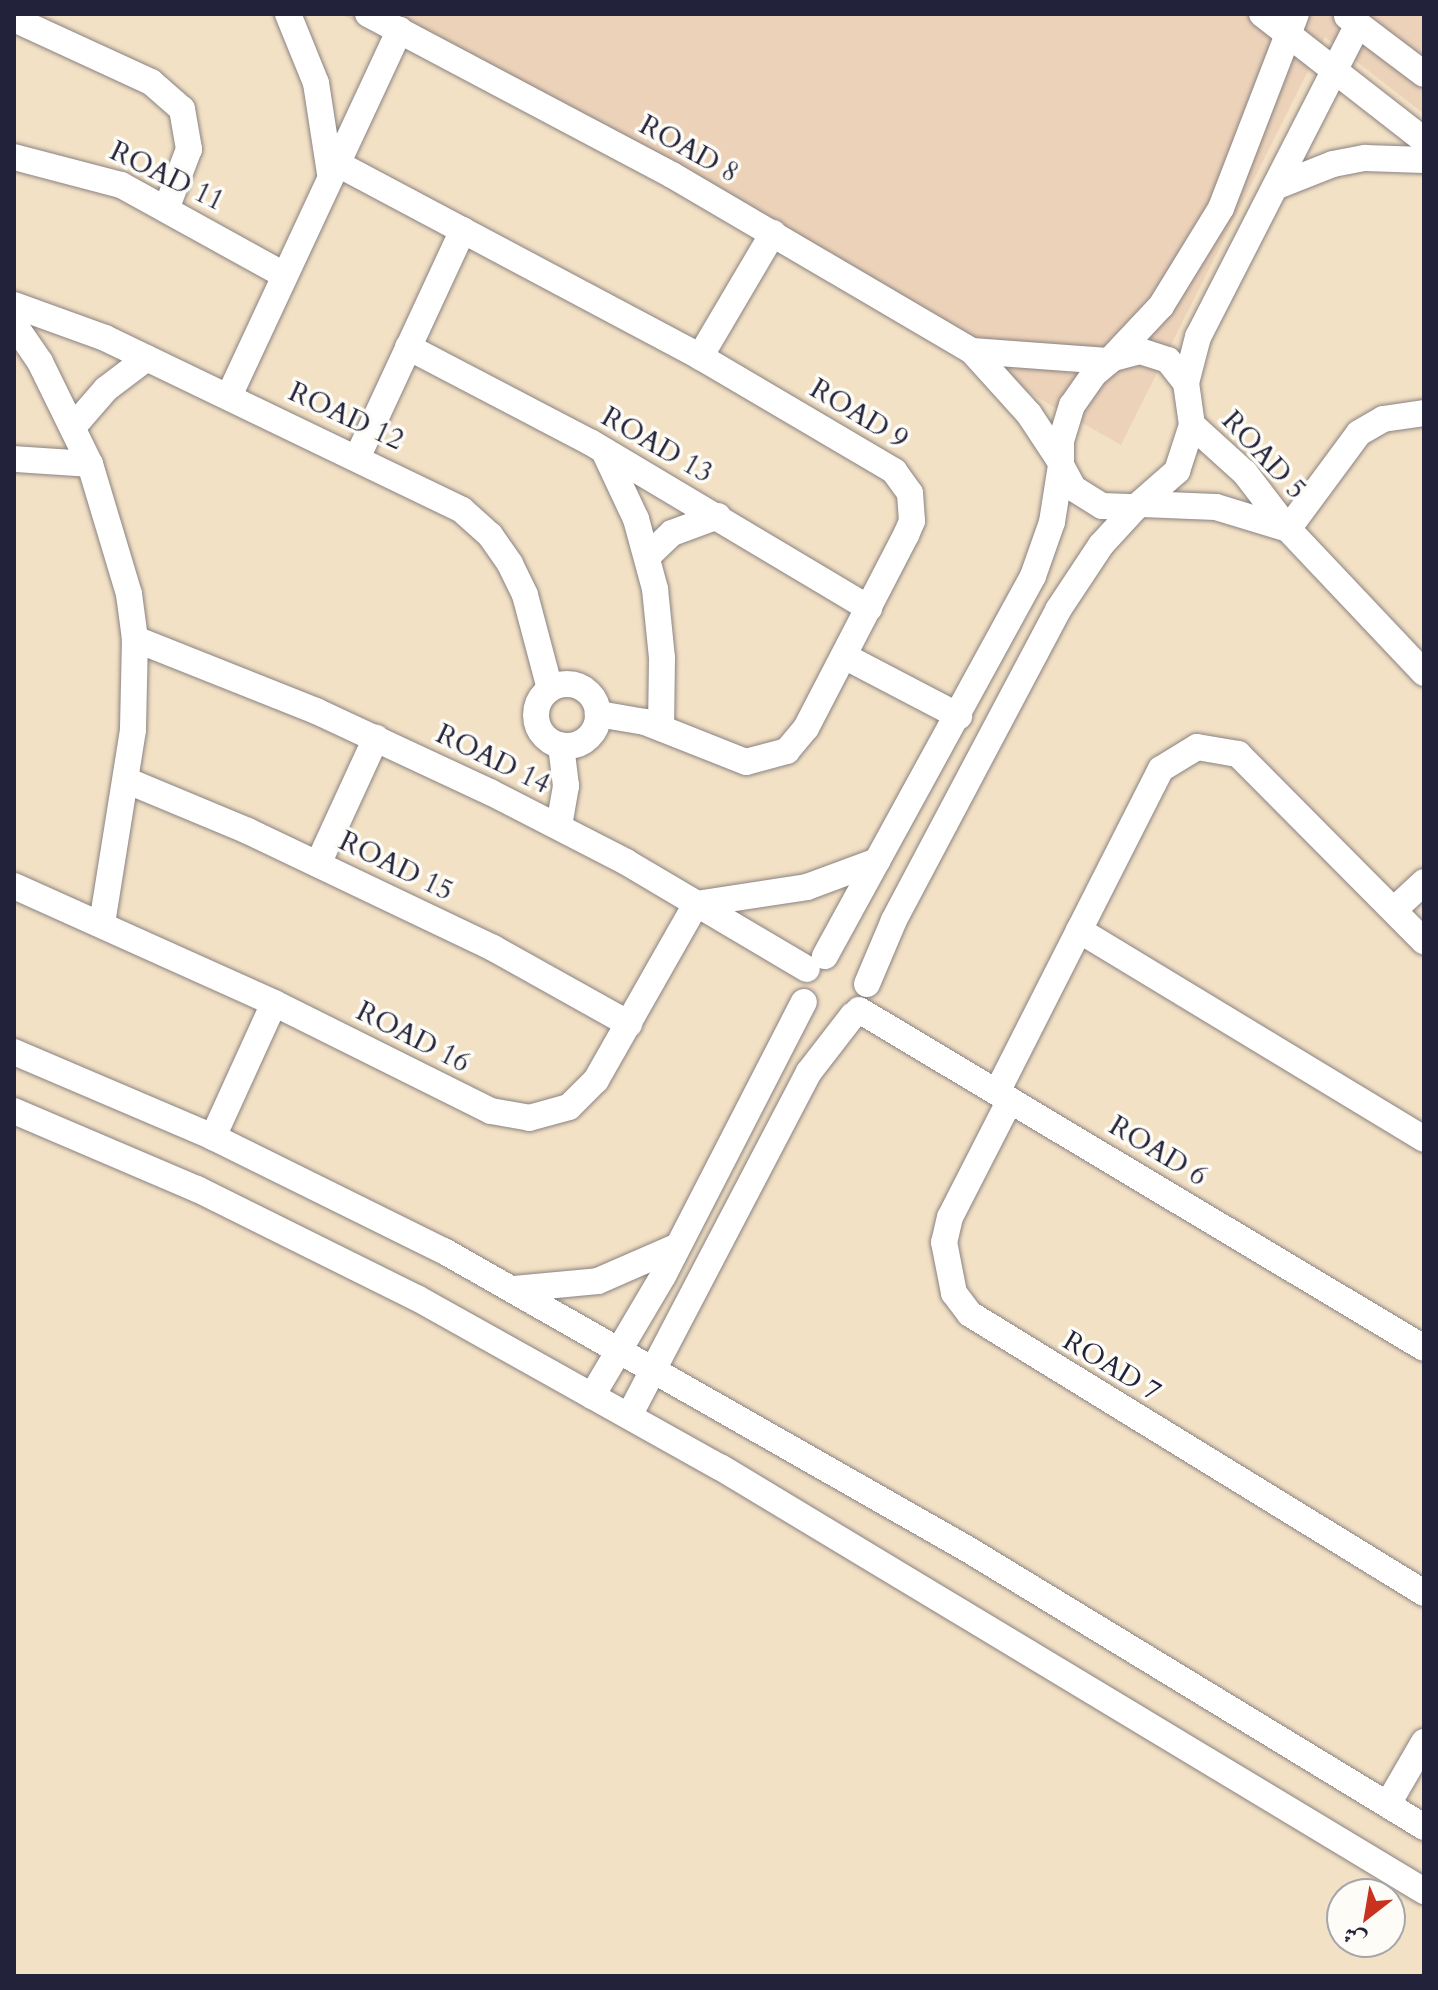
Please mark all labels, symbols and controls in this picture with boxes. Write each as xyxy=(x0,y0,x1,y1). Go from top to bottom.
street label: ROAD 8 xyxy=(634,108,744,190)
street label: ROAD 11 xyxy=(105,134,229,218)
street label: ROAD 9 xyxy=(804,372,914,456)
street label: ROAD 12 xyxy=(283,375,409,457)
street label: ROAD 13 xyxy=(596,400,718,490)
street label: ROAD 5 xyxy=(1215,404,1313,506)
street label: ROAD 14 xyxy=(431,717,555,801)
street label: ROAD 15 xyxy=(334,824,458,908)
street label: ROAD 16 xyxy=(351,994,475,1080)
street label: ROAD 6 xyxy=(1103,1109,1213,1193)
street label: ROAD 7 xyxy=(1057,1324,1167,1408)
north arrow xyxy=(1326,1878,1406,1958)
text: ش xyxy=(1338,1918,1372,1955)

